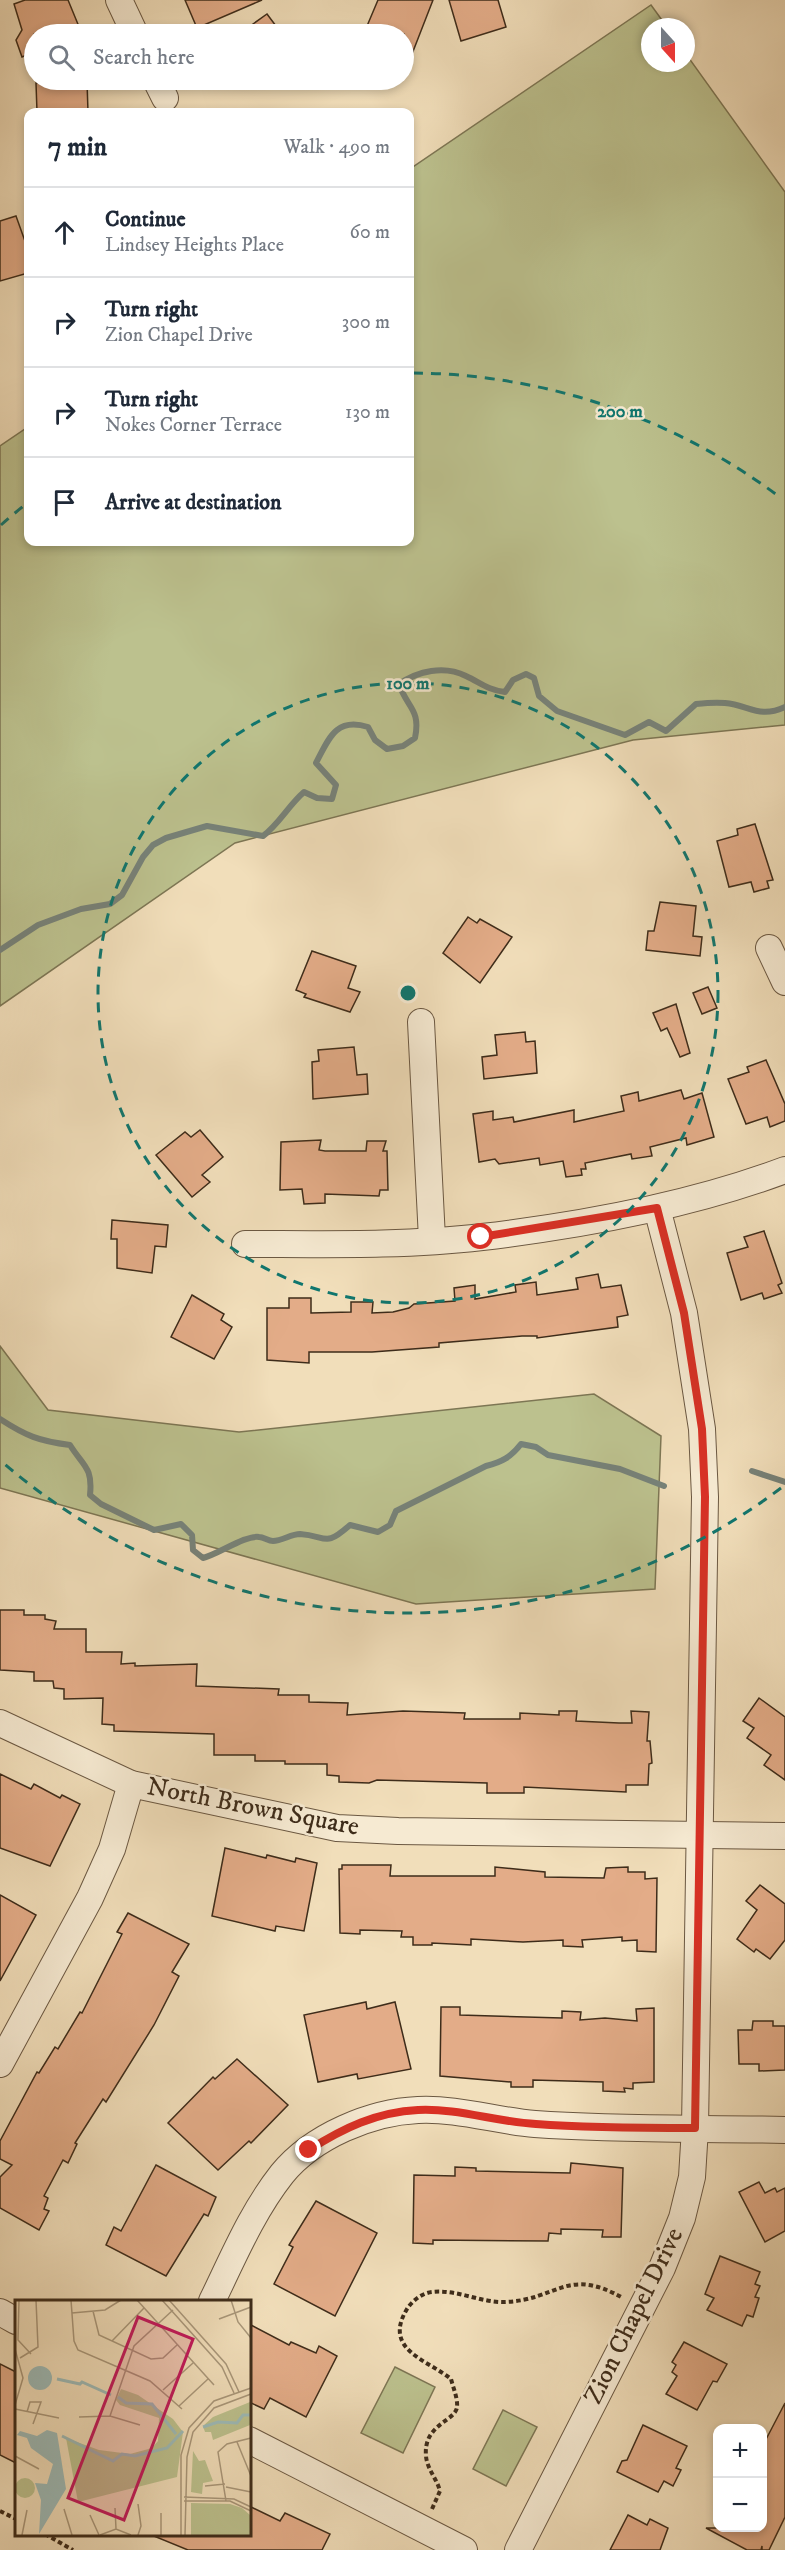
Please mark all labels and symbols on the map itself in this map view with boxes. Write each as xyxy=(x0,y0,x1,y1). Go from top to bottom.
north arrow xyxy=(641,18,695,72)
text: 200 m xyxy=(597,401,643,423)
text: 100 m xyxy=(386,673,430,695)
centre of rings xyxy=(398,983,418,1003)
route start xyxy=(467,1223,493,1249)
street label: North Brown Square xyxy=(144,1770,362,1844)
route end xyxy=(295,2136,321,2162)
street label: Zion Chapel Drive xyxy=(577,2222,691,2410)
inset map xyxy=(15,2300,250,2535)

